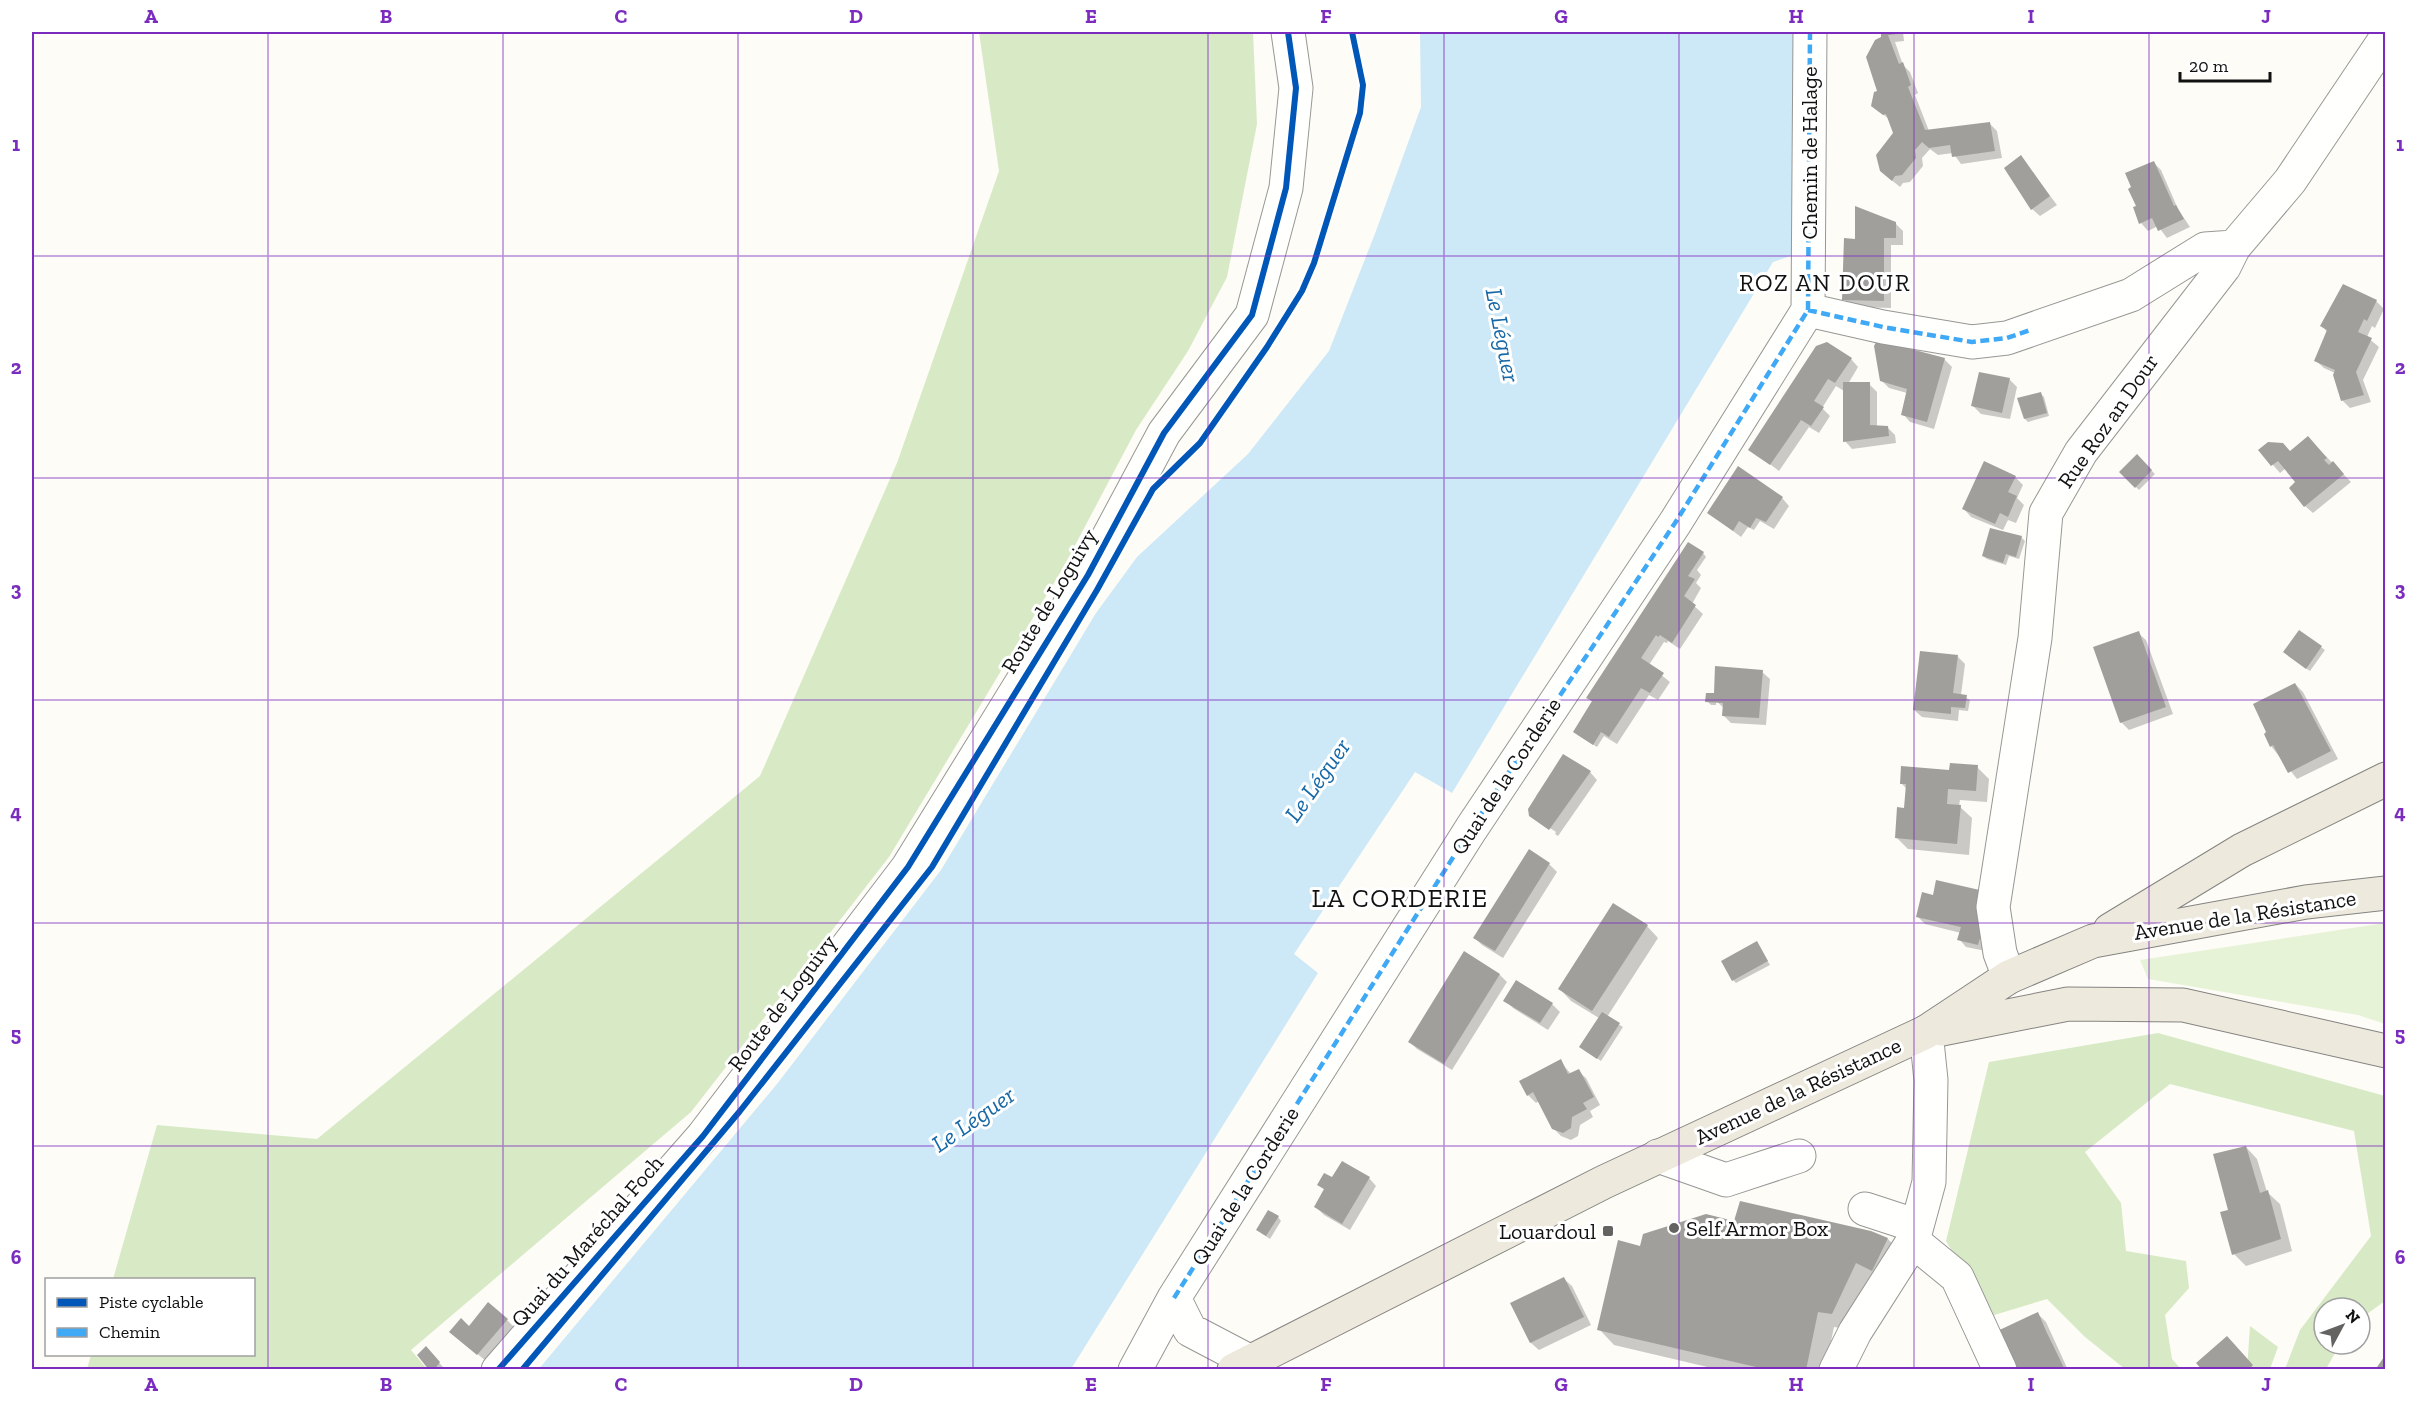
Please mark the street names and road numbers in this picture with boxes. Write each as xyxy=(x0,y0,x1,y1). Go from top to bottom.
street label: Chemin de Halage xyxy=(1796,67,1823,239)
street label: Rue Roz an Dour xyxy=(2052,349,2164,493)
street label: Route de Loguivy xyxy=(995,523,1103,678)
street label: Quai de la Corderie xyxy=(1445,692,1567,860)
street label: Avenue de la Résistance xyxy=(2132,884,2358,946)
street label: Route de Loguivy xyxy=(722,929,843,1077)
street label: Avenue de la Résistance xyxy=(1691,1031,1905,1151)
street label: Quai de la Corderie xyxy=(1185,1102,1305,1270)
street label: Quai du Maréchal Foch xyxy=(505,1149,669,1332)

